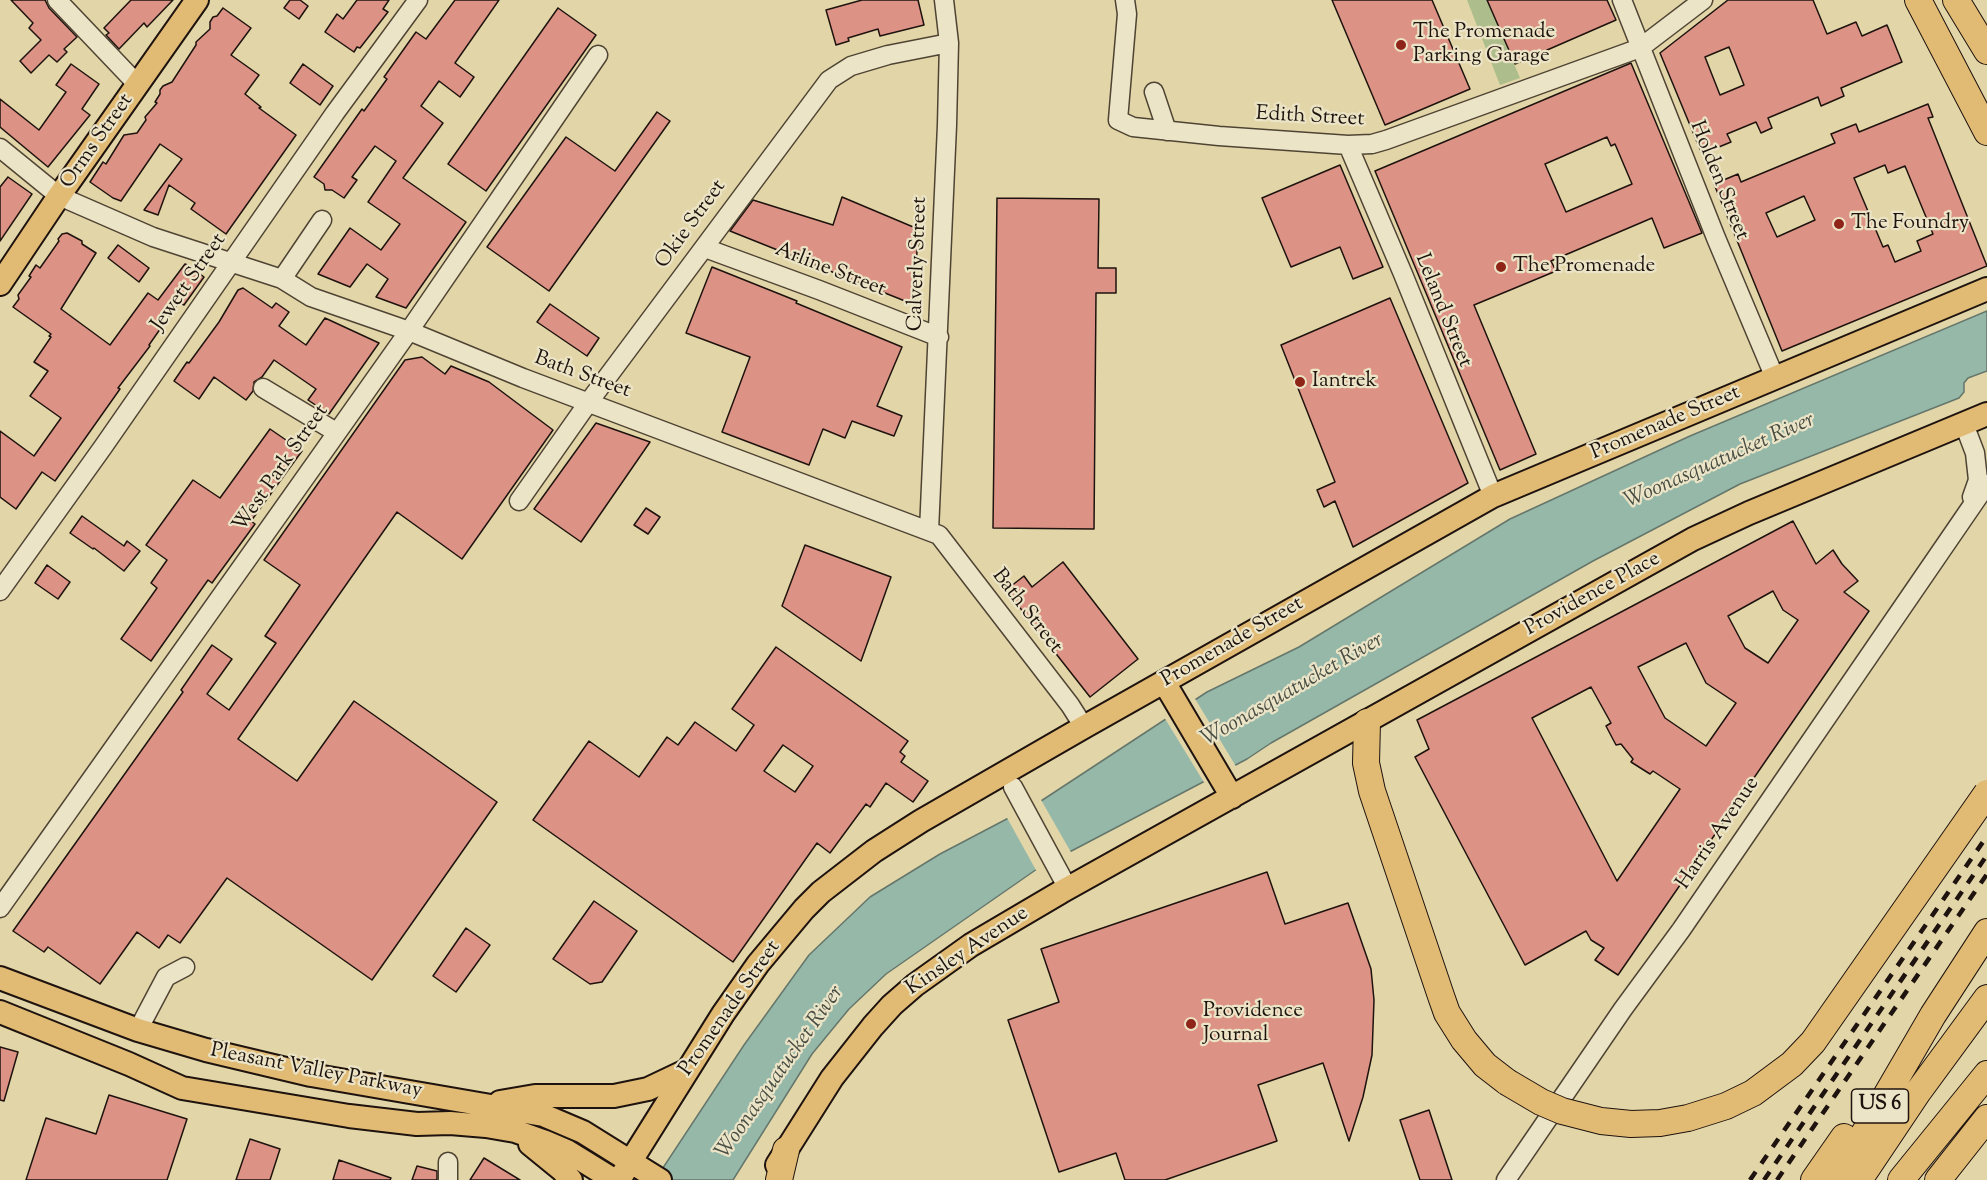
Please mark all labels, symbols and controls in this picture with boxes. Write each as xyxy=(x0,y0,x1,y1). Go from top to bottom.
place label: The Promenade Parking Garage xyxy=(1413,20,1555,70)
marker: The Promenade Parking Garage xyxy=(1394,38,1408,52)
street label: Orms Street xyxy=(56,90,140,194)
street label: Edith Street xyxy=(1255,103,1365,133)
street label: Holden Street xyxy=(1683,118,1753,244)
street label: Okie Street xyxy=(651,176,733,274)
street label: Calverly Street xyxy=(904,196,934,332)
place label: The Foundry xyxy=(1851,211,1969,237)
marker: The Foundry xyxy=(1832,217,1846,231)
street label: Jewett Street xyxy=(147,229,233,337)
street label: Arline Street xyxy=(771,238,889,304)
street label: Leland Street xyxy=(1408,250,1476,372)
place label: The Promenade xyxy=(1513,254,1655,280)
marker: The Promenade xyxy=(1494,260,1508,274)
street label: Bath Street xyxy=(530,347,634,405)
place label: Iantrek xyxy=(1312,369,1377,395)
marker: Iantrek xyxy=(1293,375,1307,389)
street label: Promenade Street xyxy=(1588,381,1744,467)
street label: West Park Street xyxy=(229,400,335,538)
water label: Woonasquatucket River xyxy=(1621,408,1819,516)
street label: Providence Place xyxy=(1521,547,1665,643)
street label: Bath Street xyxy=(985,564,1067,660)
street label: Promenade Street xyxy=(1158,592,1308,694)
water label: Woonasquatucket River xyxy=(1197,628,1389,754)
street label: Harris Avenue xyxy=(1672,773,1766,895)
street label: Kinsley Avenue xyxy=(902,902,1034,1002)
street label: Promenade Street xyxy=(675,936,787,1082)
water label: Woonasquatucket River xyxy=(711,981,851,1165)
place label: Providence Journal xyxy=(1203,999,1303,1049)
marker: Providence Journal xyxy=(1184,1017,1198,1031)
street label: Pleasant Valley Parkway xyxy=(208,1039,424,1105)
road number: US 6 xyxy=(1852,1089,1908,1123)

